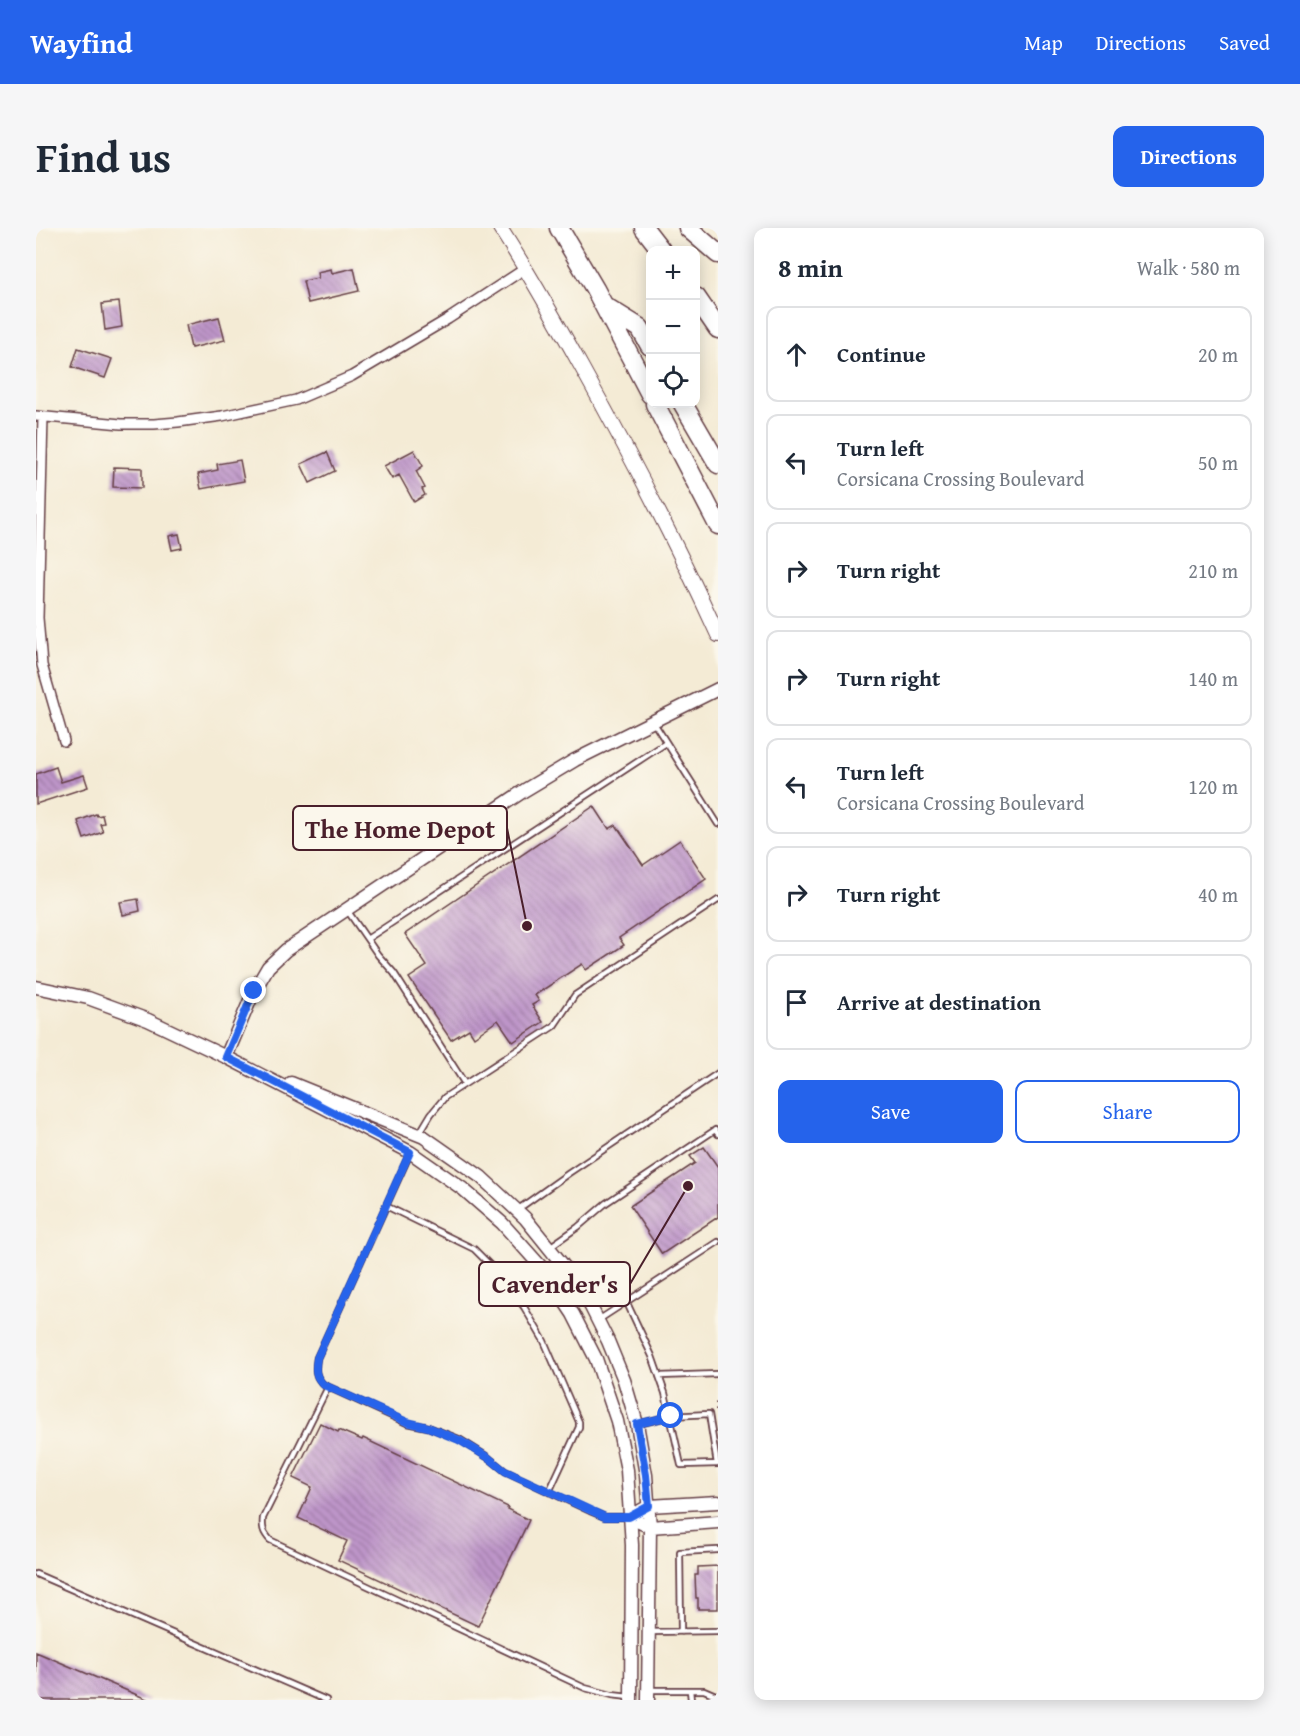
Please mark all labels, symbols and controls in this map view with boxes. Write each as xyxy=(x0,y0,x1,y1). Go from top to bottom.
text: Wayfind xyxy=(30,22,132,63)
text: Map xyxy=(1024,27,1063,58)
text: Directions xyxy=(1096,27,1186,58)
text: Saved xyxy=(1219,27,1270,58)
text: Find us xyxy=(36,126,171,187)
button: Directions xyxy=(1113,126,1264,187)
map controls xyxy=(646,246,700,408)
button: + xyxy=(646,246,700,300)
text: 8 min xyxy=(778,248,843,287)
text: Walk · 580 m xyxy=(1137,253,1240,282)
button: − xyxy=(646,300,700,354)
icon: ahead xyxy=(780,338,813,371)
text: Continue xyxy=(837,338,926,370)
text: 20 m xyxy=(1198,340,1238,369)
button: locate xyxy=(646,354,700,408)
text: Turn left xyxy=(837,432,924,464)
icon: left xyxy=(780,446,813,479)
text: 50 m xyxy=(1198,448,1238,477)
text: Corsicana Crossing Boulevard xyxy=(837,464,1084,493)
icon: right xyxy=(780,554,813,587)
text: Turn right xyxy=(837,554,940,586)
text: 210 m xyxy=(1188,556,1238,585)
icon: right xyxy=(780,662,813,695)
text: Turn right xyxy=(837,662,940,694)
text: 140 m xyxy=(1188,664,1238,693)
text: Turn left xyxy=(837,756,924,788)
icon: left xyxy=(780,770,813,803)
text: 120 m xyxy=(1188,772,1238,801)
text: Corsicana Crossing Boulevard xyxy=(837,788,1084,817)
callout: The Home Depot xyxy=(293,806,507,850)
text: The Home Depot xyxy=(305,809,495,848)
icon: right xyxy=(780,878,813,911)
text: Turn right xyxy=(837,878,940,910)
text: 40 m xyxy=(1198,880,1238,909)
route end xyxy=(240,977,266,1003)
icon: arrive xyxy=(780,986,813,1019)
text: Arrive at destination xyxy=(837,986,1041,1018)
button: Save xyxy=(778,1080,1003,1143)
button: Share xyxy=(1015,1080,1240,1143)
callout: Cavender's xyxy=(479,1262,630,1306)
text: Cavender's xyxy=(492,1264,618,1303)
route start xyxy=(657,1402,683,1428)

